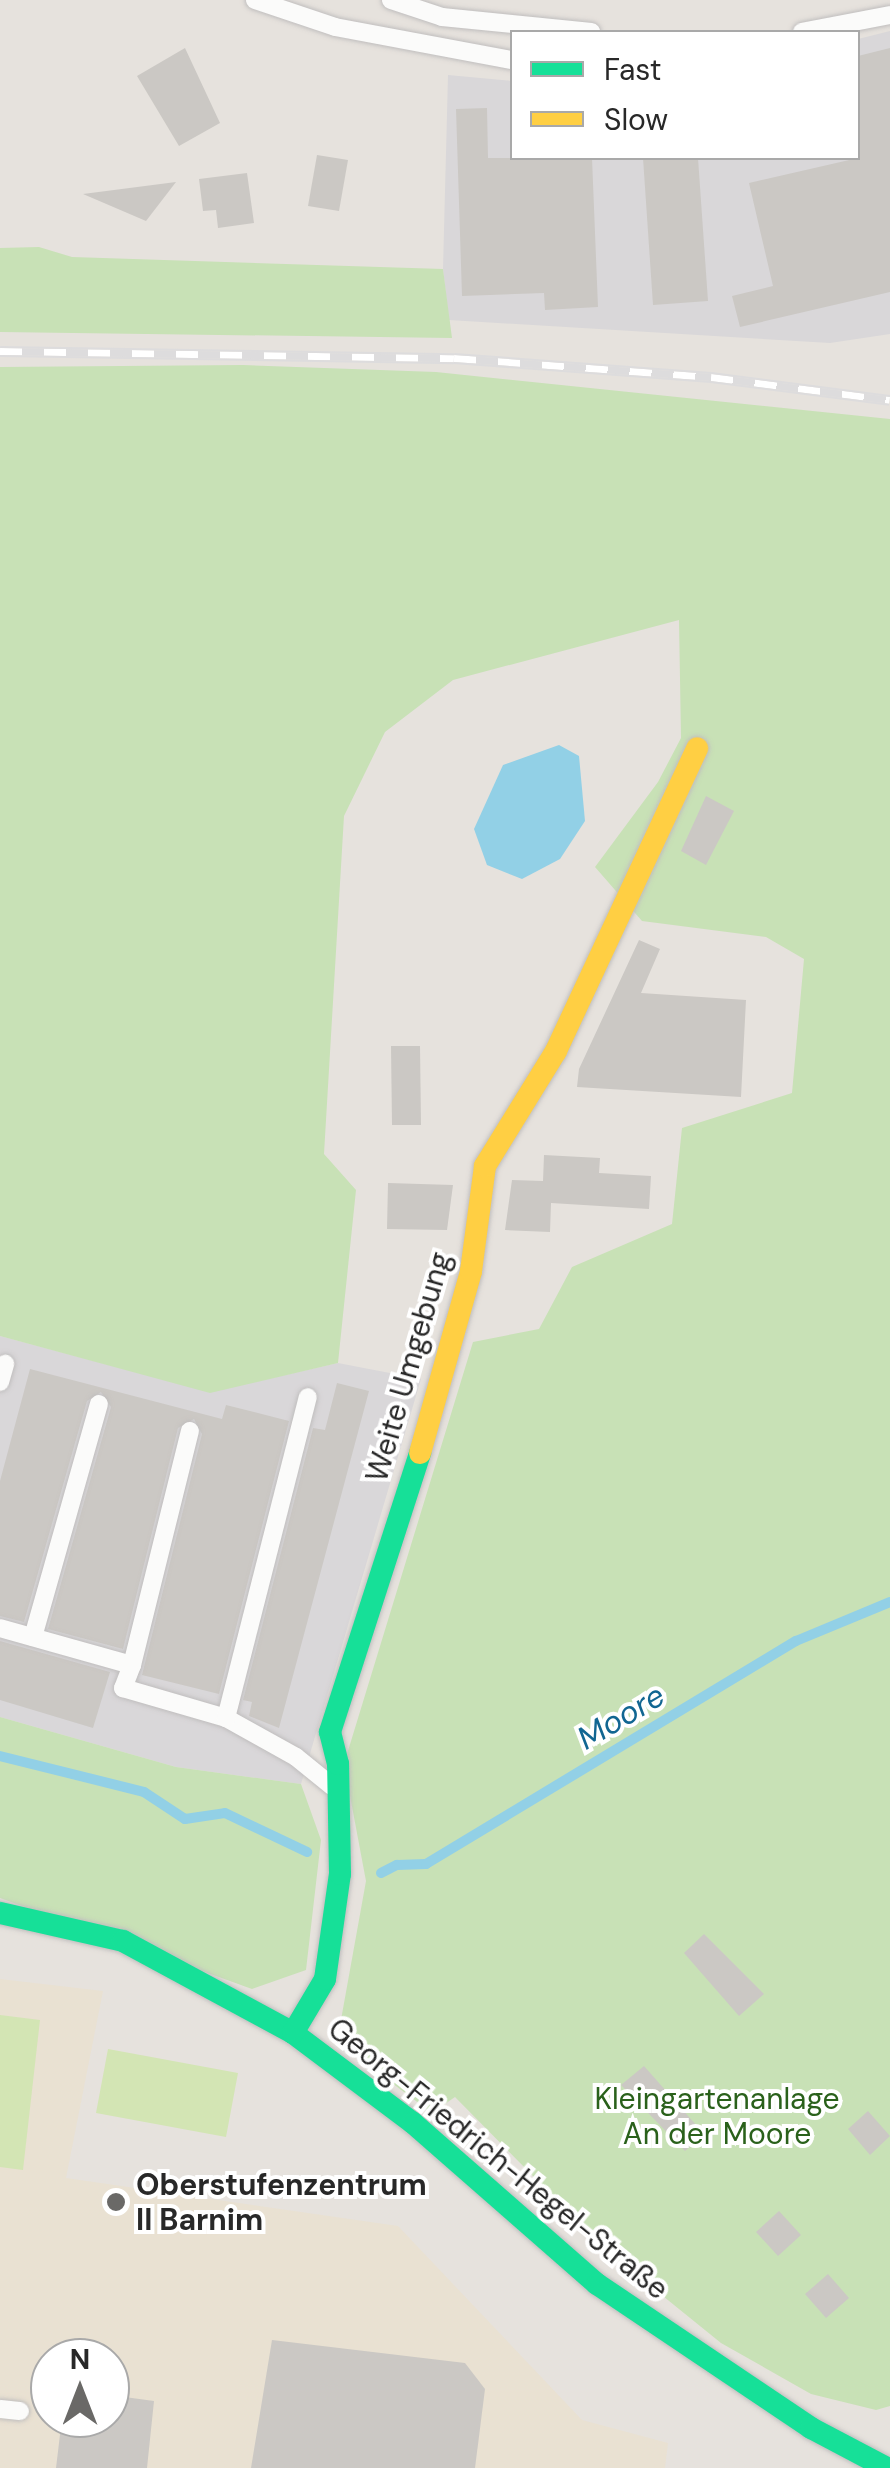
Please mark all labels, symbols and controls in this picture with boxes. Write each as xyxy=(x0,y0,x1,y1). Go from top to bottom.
legend xyxy=(510,30,860,160)
text: Fast xyxy=(604,50,662,89)
text: Slow xyxy=(604,100,668,139)
street label: Weite Umgebung xyxy=(359,1248,459,1486)
water label: Moore xyxy=(571,1676,671,1758)
street label: Georg-Friedrich-Hegel-Straße xyxy=(321,2011,675,2307)
park label: Kleingartenanlage An der Moore xyxy=(594,2081,840,2152)
place label: Oberstufenzentrum II Barnim xyxy=(136,2167,427,2238)
marker: Oberstufenzentrum II Barnim xyxy=(105,2191,127,2213)
north arrow xyxy=(30,2338,130,2438)
text: N xyxy=(70,2341,90,2378)

